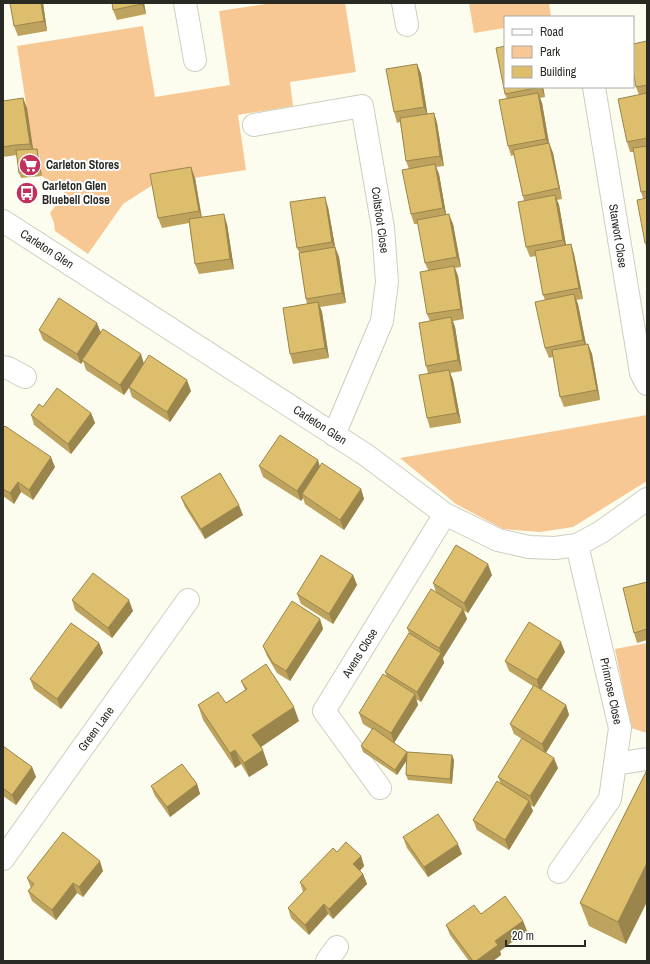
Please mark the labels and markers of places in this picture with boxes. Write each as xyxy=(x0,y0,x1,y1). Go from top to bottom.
supermarket icon: Carleton Stores xyxy=(17,152,43,178)
place label: Carleton Stores xyxy=(46,157,120,173)
place label: Carleton Glen Bluebell Close xyxy=(42,178,110,208)
bus stop icon: Carleton Glen Bluebell Close xyxy=(14,180,40,206)

